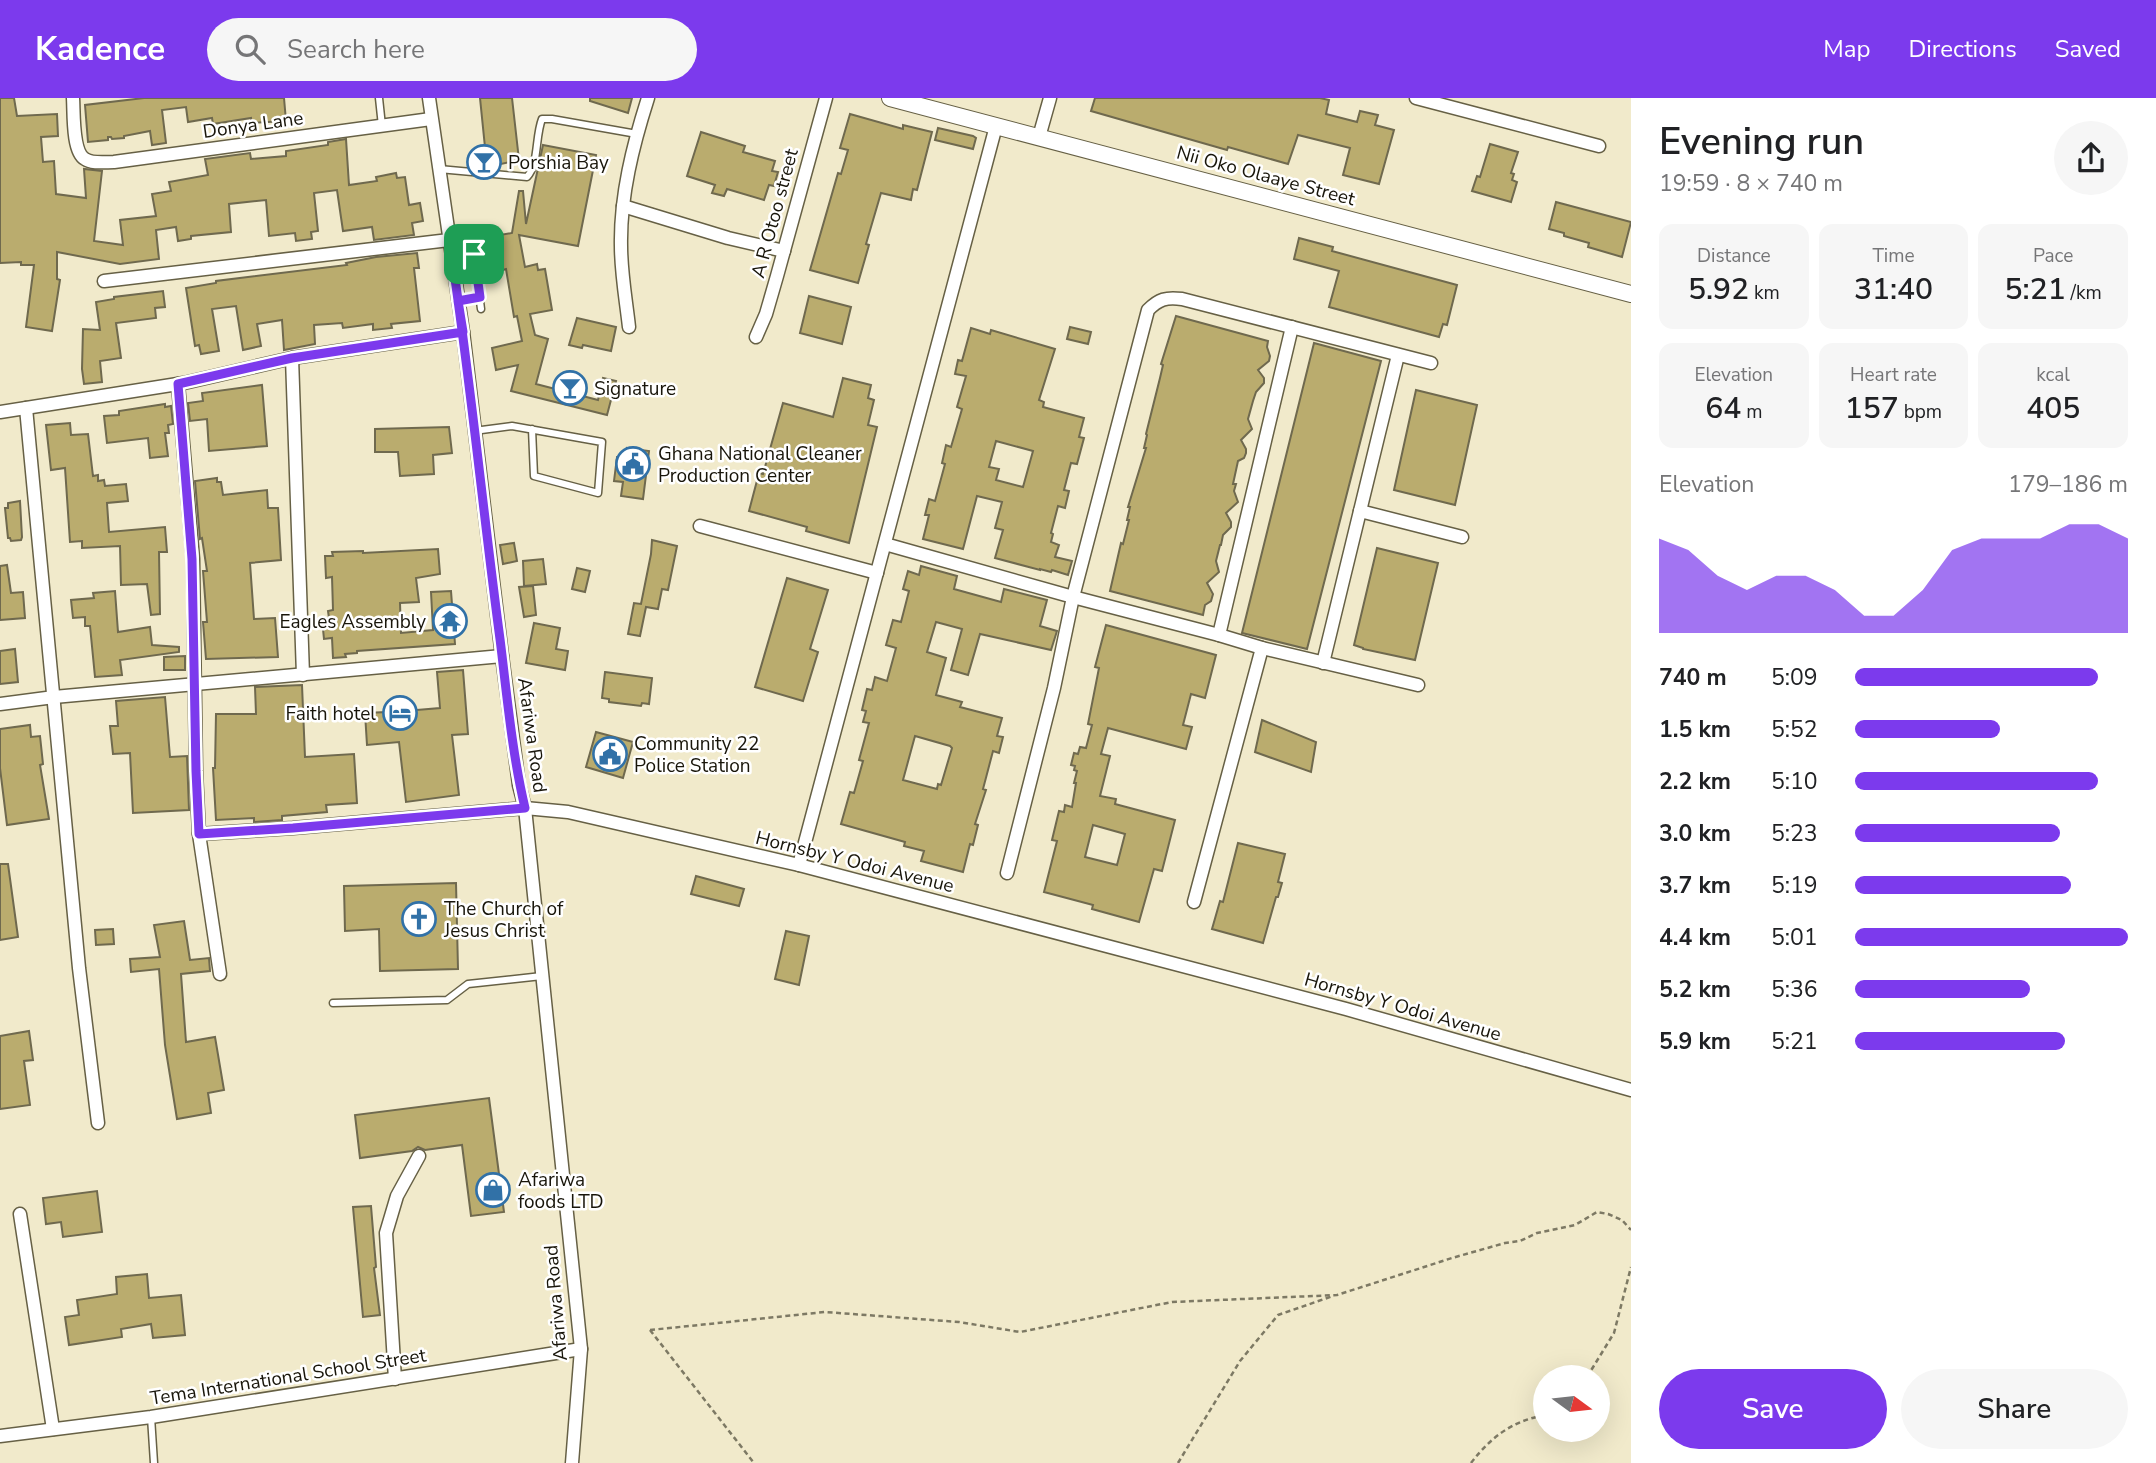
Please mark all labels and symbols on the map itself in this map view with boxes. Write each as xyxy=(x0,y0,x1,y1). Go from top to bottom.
street label: Donya Lane xyxy=(201,105,305,145)
street label: Nii Oko Olaaye Street xyxy=(1174,140,1358,212)
bar icon: Porshia Bay xyxy=(465,143,503,181)
street label: A R Otoo street xyxy=(745,145,805,281)
place label: Porshia Bay xyxy=(508,150,609,176)
pin xyxy=(444,224,504,284)
bar icon: Signature xyxy=(551,369,589,407)
place label: Signature xyxy=(594,376,676,402)
place label: Ghana National Cleaner Production Center xyxy=(658,441,862,489)
public building icon: Ghana National Cleaner Production Center xyxy=(614,445,652,483)
temple icon: Eagles Assembly xyxy=(431,602,469,640)
place label: Eagles Assembly xyxy=(280,609,426,635)
street label: Afariwa Road xyxy=(511,676,553,794)
hotel icon: Faith hotel xyxy=(381,694,419,732)
place label: Faith hotel xyxy=(286,701,376,727)
place label: Community 22 Police Station xyxy=(634,731,759,779)
public building icon: Community 22 Police Station xyxy=(591,735,629,773)
street label: Hornsby Y Odoi Avenue xyxy=(753,825,957,899)
place label: The Church of Jesus Christ xyxy=(443,896,564,944)
church icon: The Church of Jesus Christ xyxy=(400,900,438,938)
street label: Hornsby Y Odoi Avenue xyxy=(1301,966,1504,1048)
place label: Afariwa foods LTD xyxy=(518,1167,604,1215)
shop icon: Afariwa foods LTD xyxy=(474,1171,512,1209)
street label: Afariwa Road xyxy=(538,1244,574,1362)
street label: Tema International School Street xyxy=(148,1342,428,1412)
north arrow xyxy=(1533,1365,1610,1442)

